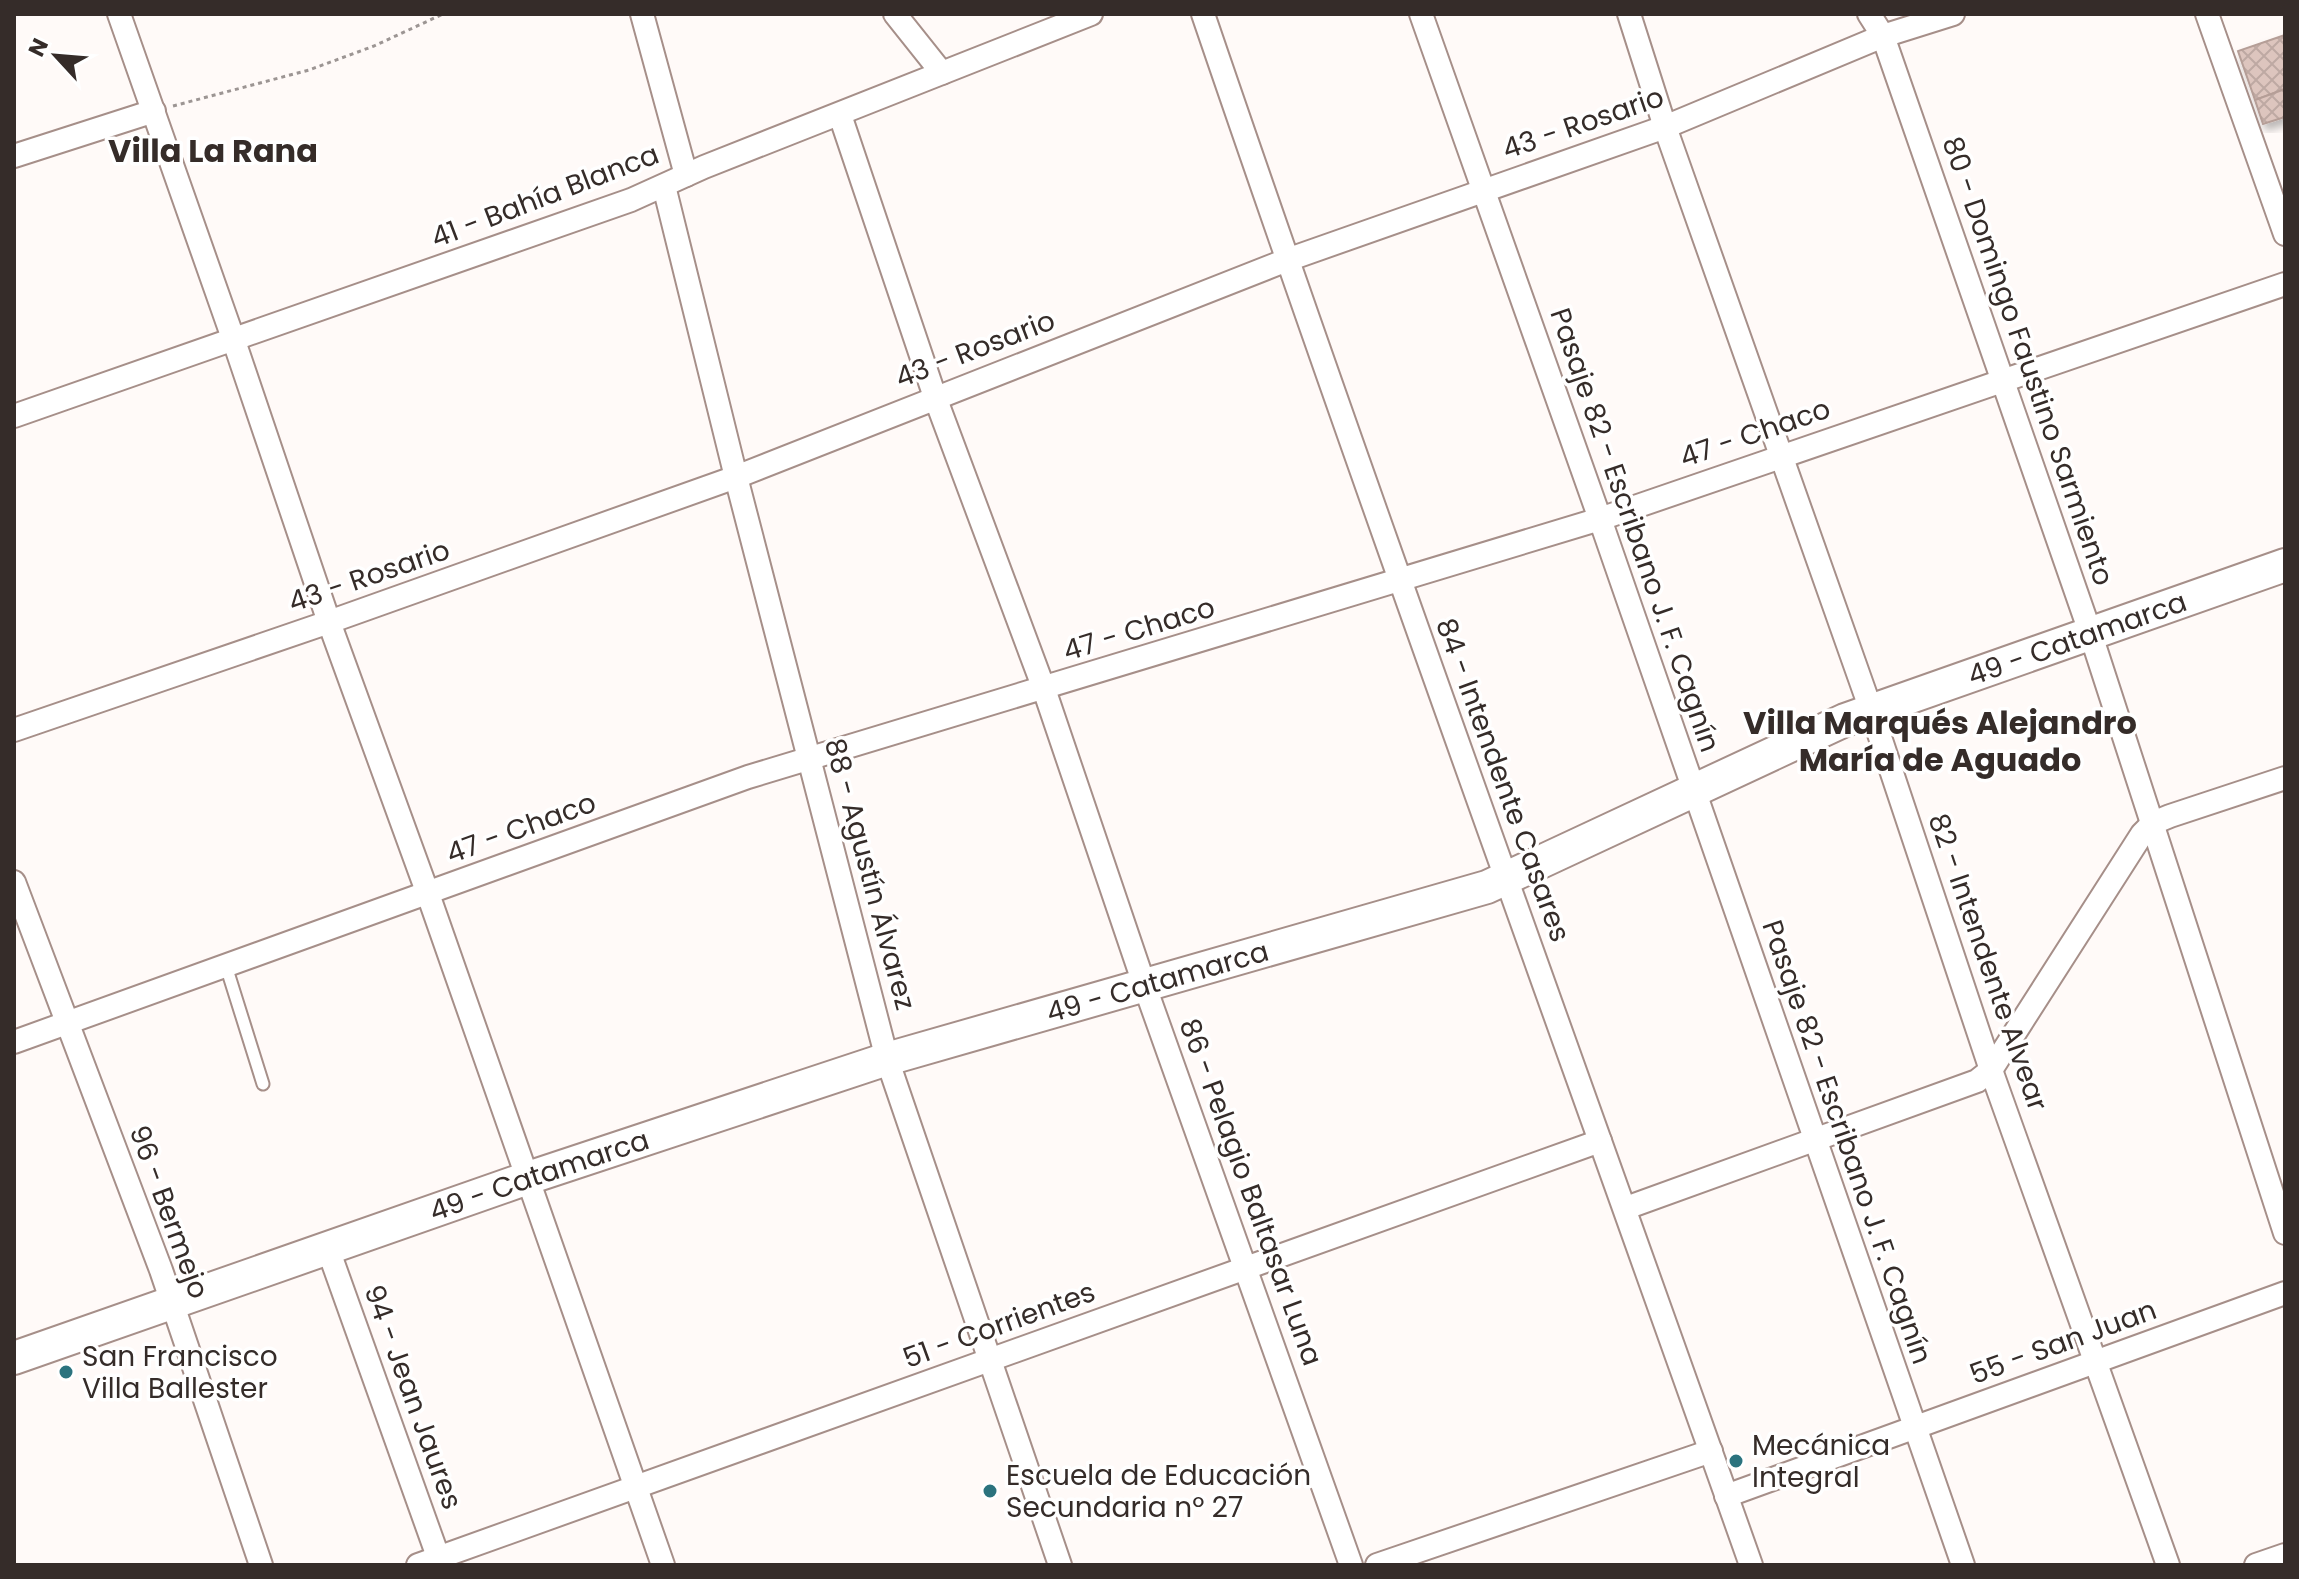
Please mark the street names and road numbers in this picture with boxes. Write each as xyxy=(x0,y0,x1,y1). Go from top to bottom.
street label: 43 - Rosario xyxy=(1497,77,1669,169)
street label: 80 - Domingo Faustino Sarmiento xyxy=(1933,131,2123,591)
street label: 41 - Bahía Blanca xyxy=(425,135,665,257)
street label: 43 - Rosario xyxy=(889,301,1061,397)
street label: Pasaje 82 - Escribano J. F. Cagnín xyxy=(1541,303,1729,757)
street label: 47 - Chaco xyxy=(1675,389,1835,477)
street label: 43 - Rosario xyxy=(283,530,455,622)
street label: 49 - Catamarca xyxy=(1962,582,2192,695)
street label: 47 - Chaco xyxy=(1058,587,1220,671)
street label: 84 - Intendente Casares xyxy=(1426,613,1580,947)
street label: 88 - Agustín Álvarez xyxy=(815,734,925,1014)
street label: 47 - Chaco xyxy=(441,783,601,873)
street label: 82 - Intendente Alvear xyxy=(1919,808,2057,1116)
street label: Pasaje 82 - Escribano J. F. Cagnín xyxy=(1753,915,1941,1369)
street label: 49 - Catamarca xyxy=(1042,931,1273,1032)
street label: 86 - Pelagio Baltasar Luna xyxy=(1170,1013,1332,1371)
street label: 96 - Bermejo xyxy=(120,1120,218,1304)
street label: 49 - Catamarca xyxy=(424,1120,654,1231)
street label: 51 - Corrientes xyxy=(898,1272,1100,1378)
street label: 94 - Jean Jaures xyxy=(354,1279,472,1515)
street label: 55 - San Juan xyxy=(1964,1290,2162,1394)

